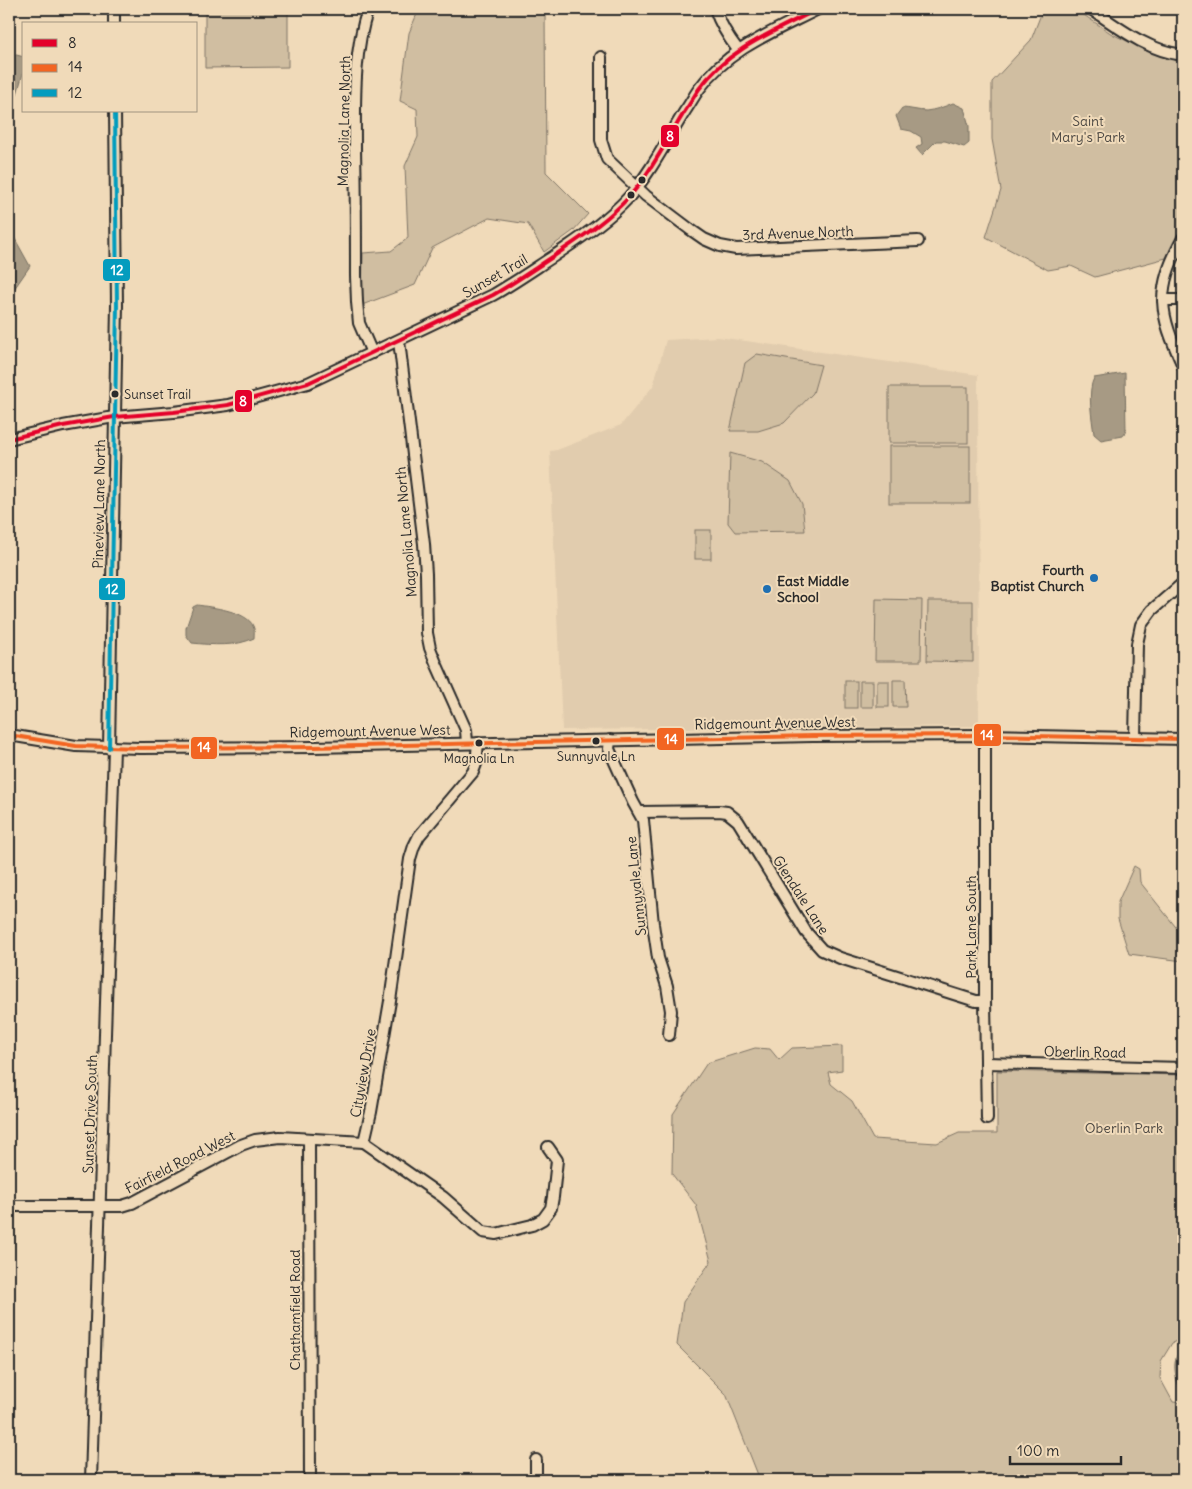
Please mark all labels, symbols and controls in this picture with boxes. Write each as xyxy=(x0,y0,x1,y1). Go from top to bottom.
legend xyxy=(22,22,198,112)
text: 8 xyxy=(68,33,77,52)
street label: Magnolia Lane North xyxy=(334,55,354,187)
text: 14 xyxy=(68,57,83,76)
text: 12 xyxy=(68,83,82,102)
park label: Saint Mary's Park xyxy=(1051,112,1125,146)
line badge: 8 xyxy=(660,124,680,148)
text: 8 xyxy=(666,127,674,145)
unlabelled marker xyxy=(637,175,647,185)
unlabelled marker xyxy=(626,190,636,200)
street label: 3rd Avenue North xyxy=(742,222,854,244)
street label: Sunset Trail xyxy=(459,250,531,302)
line badge: 12 xyxy=(102,258,131,282)
text: 12 xyxy=(110,261,124,279)
place label: Sunset Trail xyxy=(124,386,191,403)
marker: Sunset Trail xyxy=(110,389,120,399)
line badge: 8 xyxy=(234,389,253,413)
text: 8 xyxy=(239,392,247,410)
street label: Pineview Lane North xyxy=(89,439,109,569)
street label: Magnolia Lane North xyxy=(391,466,421,598)
place label: Fourth Baptist Church xyxy=(990,561,1084,595)
place label: East Middle School xyxy=(777,572,849,606)
marker: Fourth Baptist Church xyxy=(1088,572,1100,584)
line badge: 12 xyxy=(98,577,126,601)
text: 12 xyxy=(105,580,119,598)
marker: East Middle School xyxy=(761,583,773,595)
street label: Ridgemount Avenue West xyxy=(694,713,856,733)
street label: Ridgemount Avenue West xyxy=(289,721,451,741)
line badge: 14 xyxy=(973,723,1002,747)
text: 14 xyxy=(980,726,994,744)
line badge: 14 xyxy=(656,727,685,751)
text: 14 xyxy=(664,730,678,748)
line badge: 14 xyxy=(190,736,218,760)
marker: Sunnyvale Ln xyxy=(591,736,601,746)
text: 14 xyxy=(197,738,211,756)
marker: Magnolia Ln xyxy=(474,738,484,748)
place label: Sunnyvale Ln xyxy=(557,748,636,765)
place label: Magnolia Ln xyxy=(444,750,515,767)
street label: Sunnyvale Lane xyxy=(622,835,650,937)
street label: Glendale Lane xyxy=(769,852,833,938)
street label: Park Lane South xyxy=(962,875,980,979)
street label: Cityview Drive xyxy=(346,1027,380,1119)
street label: Oberlin Road xyxy=(1044,1042,1126,1062)
street label: Sunset Drive South xyxy=(79,1054,101,1174)
park label: Oberlin Park xyxy=(1085,1119,1163,1137)
street label: Fairfield Road West xyxy=(122,1126,238,1198)
street label: Chathamfield Road xyxy=(286,1249,304,1371)
scale bar xyxy=(1010,1434,1121,1466)
text: 100 m xyxy=(1017,1441,1059,1460)

